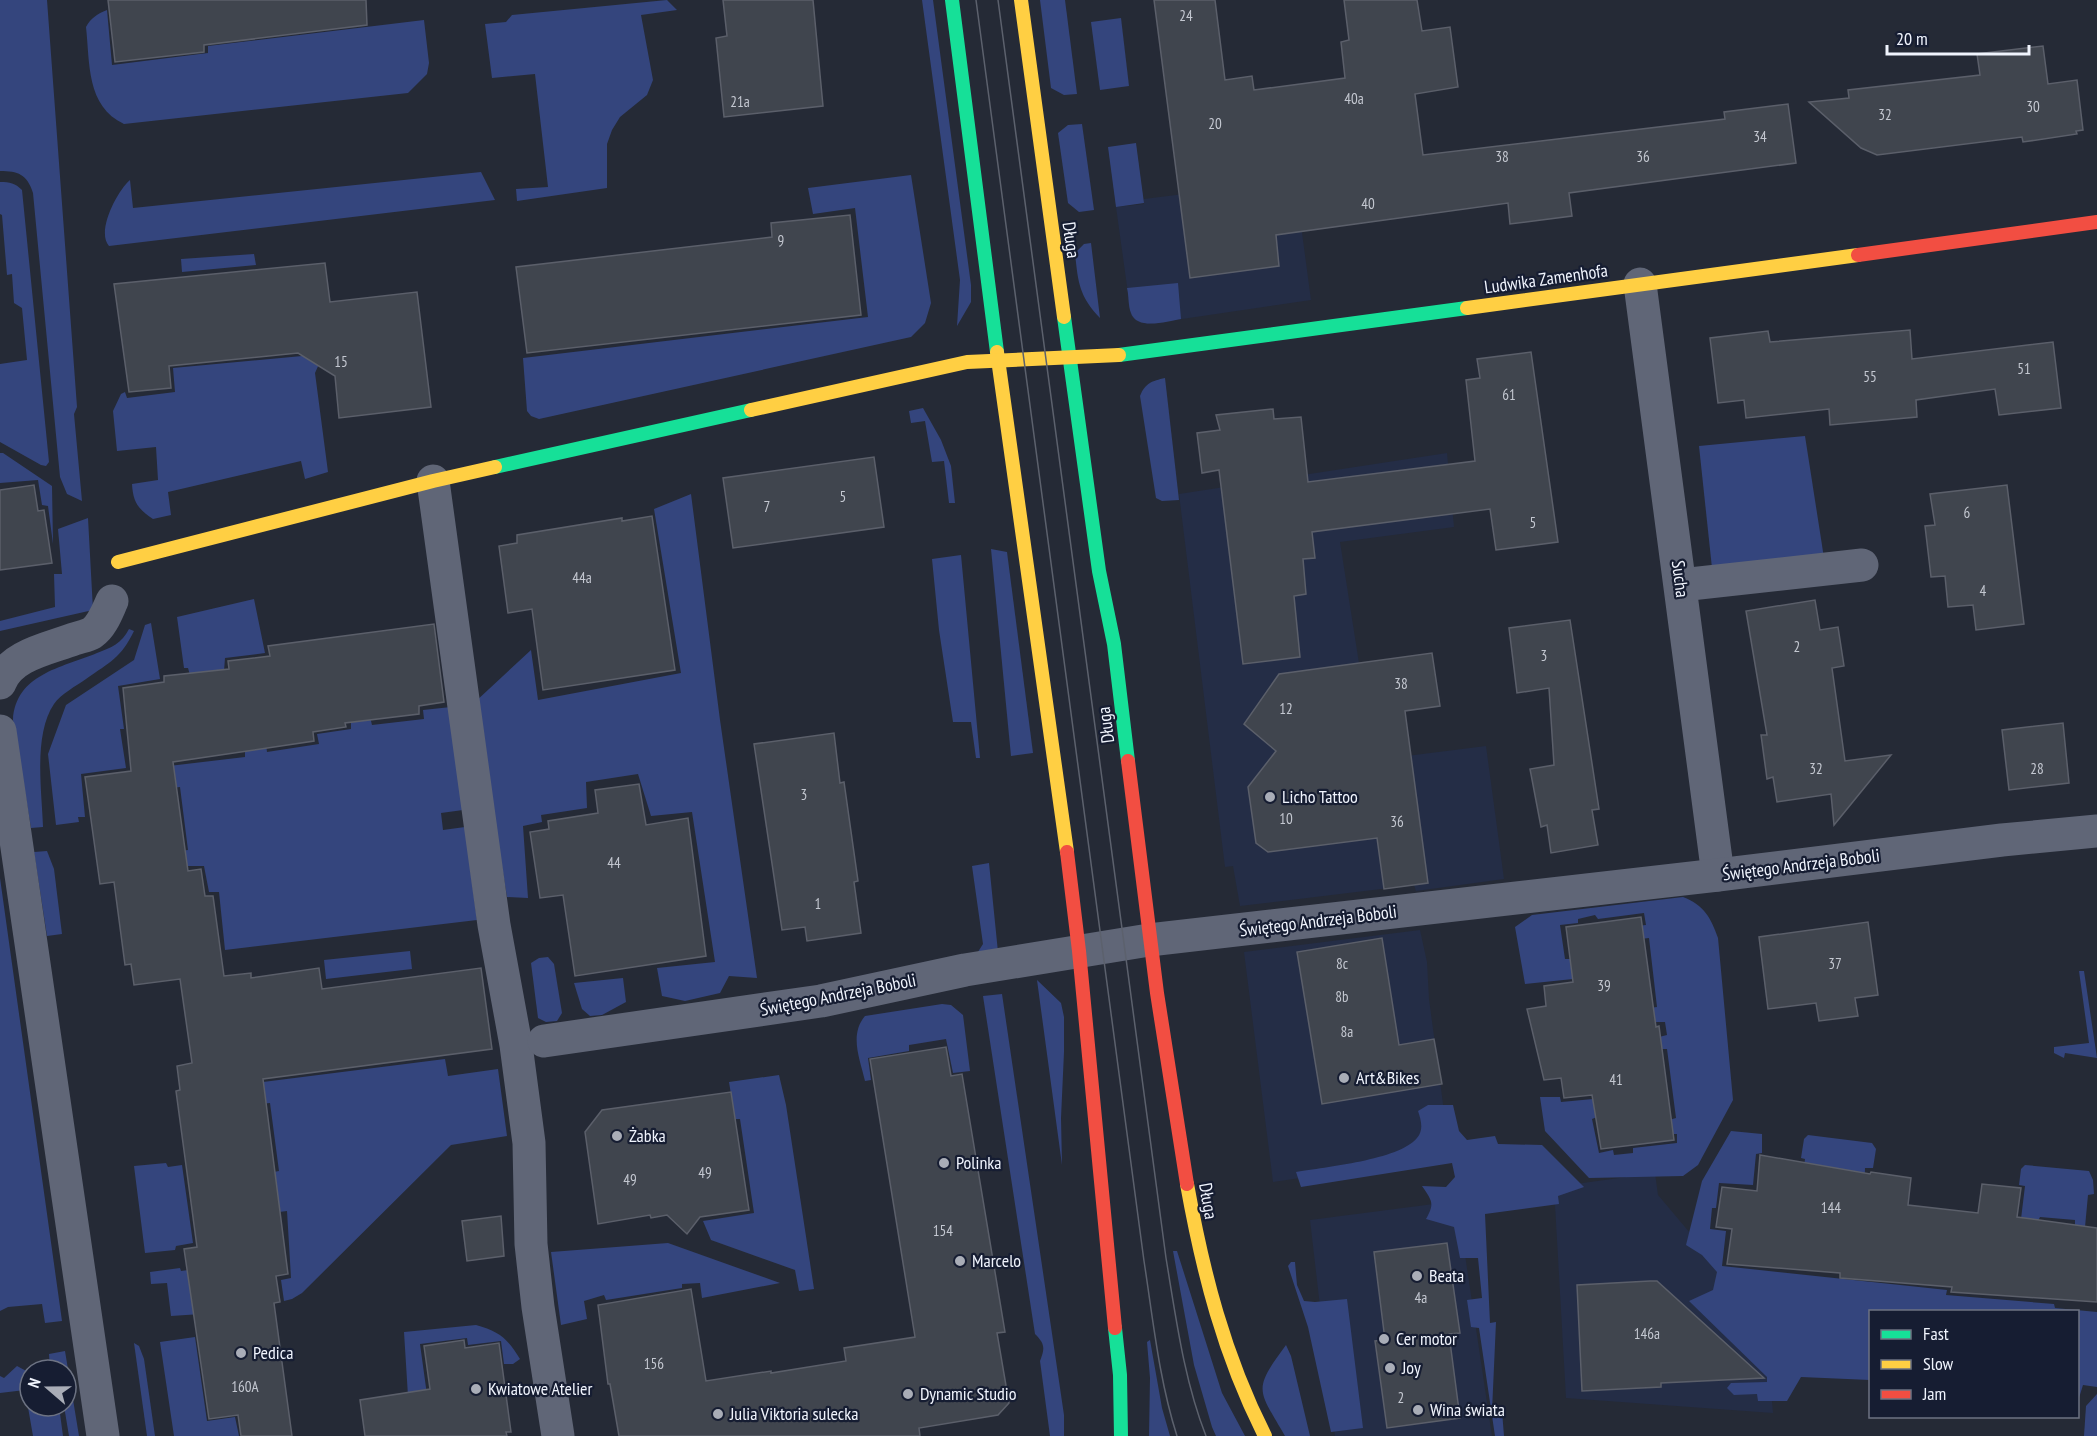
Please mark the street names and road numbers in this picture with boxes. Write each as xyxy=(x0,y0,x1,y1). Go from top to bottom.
street label: Długa xyxy=(1058,220,1085,260)
street label: Ludwika Zamenhofa xyxy=(1483,258,1609,299)
street label: Sucha xyxy=(1667,559,1694,599)
street label: Długa xyxy=(1092,706,1119,745)
street label: Świętego Andrzeja Boboli xyxy=(1721,843,1881,886)
street label: Świętego Andrzeja Boboli xyxy=(1238,899,1398,942)
street label: Świętego Andrzeja Boboli xyxy=(758,968,918,1021)
street label: Długa xyxy=(1194,1181,1223,1221)

